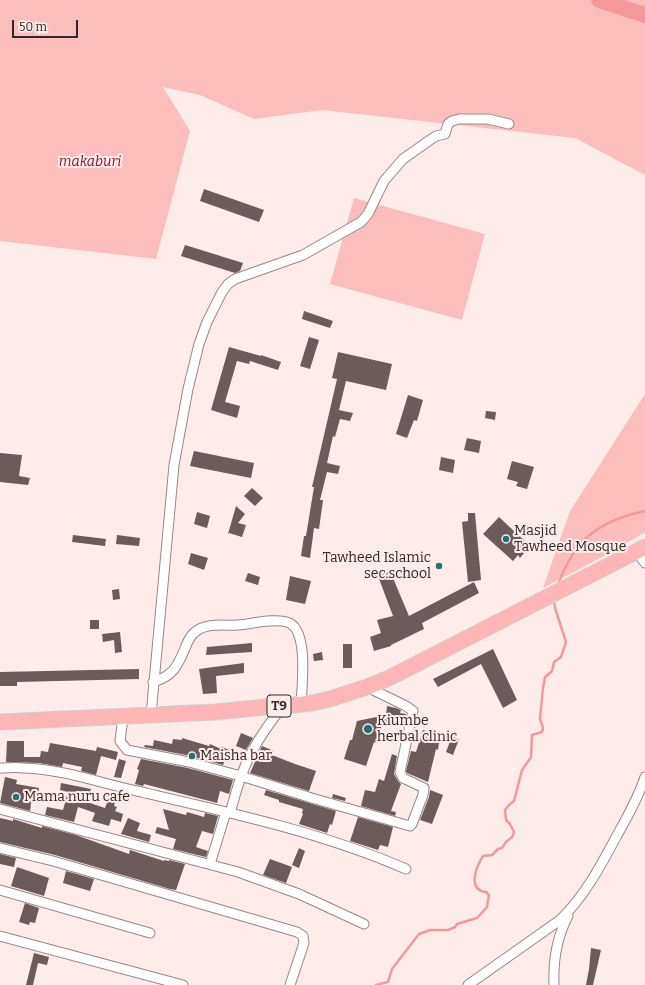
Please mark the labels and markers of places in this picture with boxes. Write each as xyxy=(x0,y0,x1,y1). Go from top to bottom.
place label: Masjid Tawheed Mosque xyxy=(514,523,626,556)
marker: Masjid Tawheed Mosque xyxy=(501,534,511,544)
place label: Tawheed Islamic sec.school xyxy=(323,550,431,582)
marker: Tawheed Islamic sec.school xyxy=(434,561,444,571)
place label: Kiumbe herbal clinic xyxy=(377,713,457,746)
marker: Kiumbe herbal clinic xyxy=(362,723,374,735)
place label: Maisha bar xyxy=(200,748,272,764)
marker: Maisha bar xyxy=(187,751,197,761)
place label: Mama nuru cafe xyxy=(24,789,130,805)
marker: Mama nuru cafe xyxy=(11,792,21,802)

